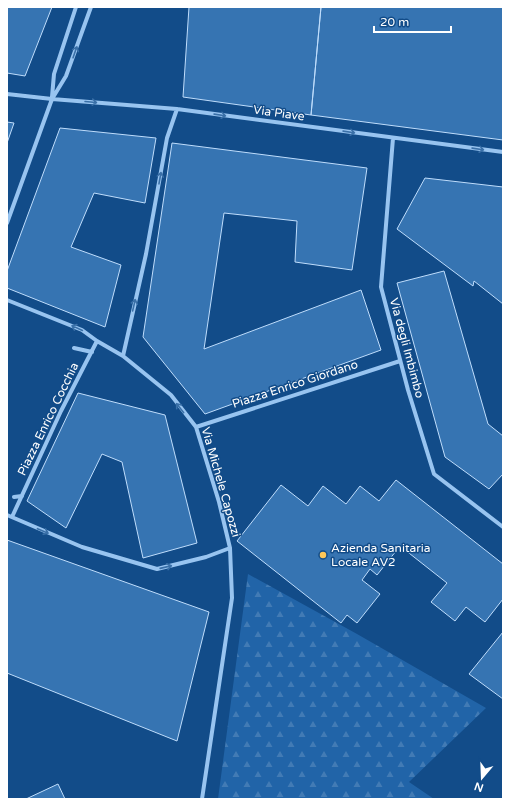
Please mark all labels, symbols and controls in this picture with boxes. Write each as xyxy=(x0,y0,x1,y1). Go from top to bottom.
scale bar xyxy=(374,8,451,34)
text: 20 m xyxy=(380,15,409,29)
one-way arrow xyxy=(71,46,79,58)
one-way arrow xyxy=(84,99,97,106)
street label: Via Piave xyxy=(252,102,306,124)
one-way arrow xyxy=(213,111,226,119)
one-way arrow xyxy=(342,128,355,136)
one-way arrow xyxy=(471,145,484,153)
one-way arrow xyxy=(156,171,164,184)
street label: Via degli Imbimbo xyxy=(387,297,427,399)
one-way arrow xyxy=(131,299,139,312)
one-way arrow xyxy=(72,324,84,332)
street label: Piazza Enrico Giordano xyxy=(230,357,360,411)
street label: Piazza Enrico Cocchia xyxy=(15,360,81,478)
one-way arrow xyxy=(176,402,185,413)
street label: Via Michele Capozzi xyxy=(199,425,243,539)
one-way arrow xyxy=(37,527,49,535)
place label: Azienda Sanitaria Locale AV2 xyxy=(331,541,431,569)
marker: Azienda Sanitaria Locale AV2 xyxy=(318,550,328,560)
one-way arrow xyxy=(159,562,172,570)
north arrow xyxy=(462,758,502,798)
text: N xyxy=(473,779,485,795)

